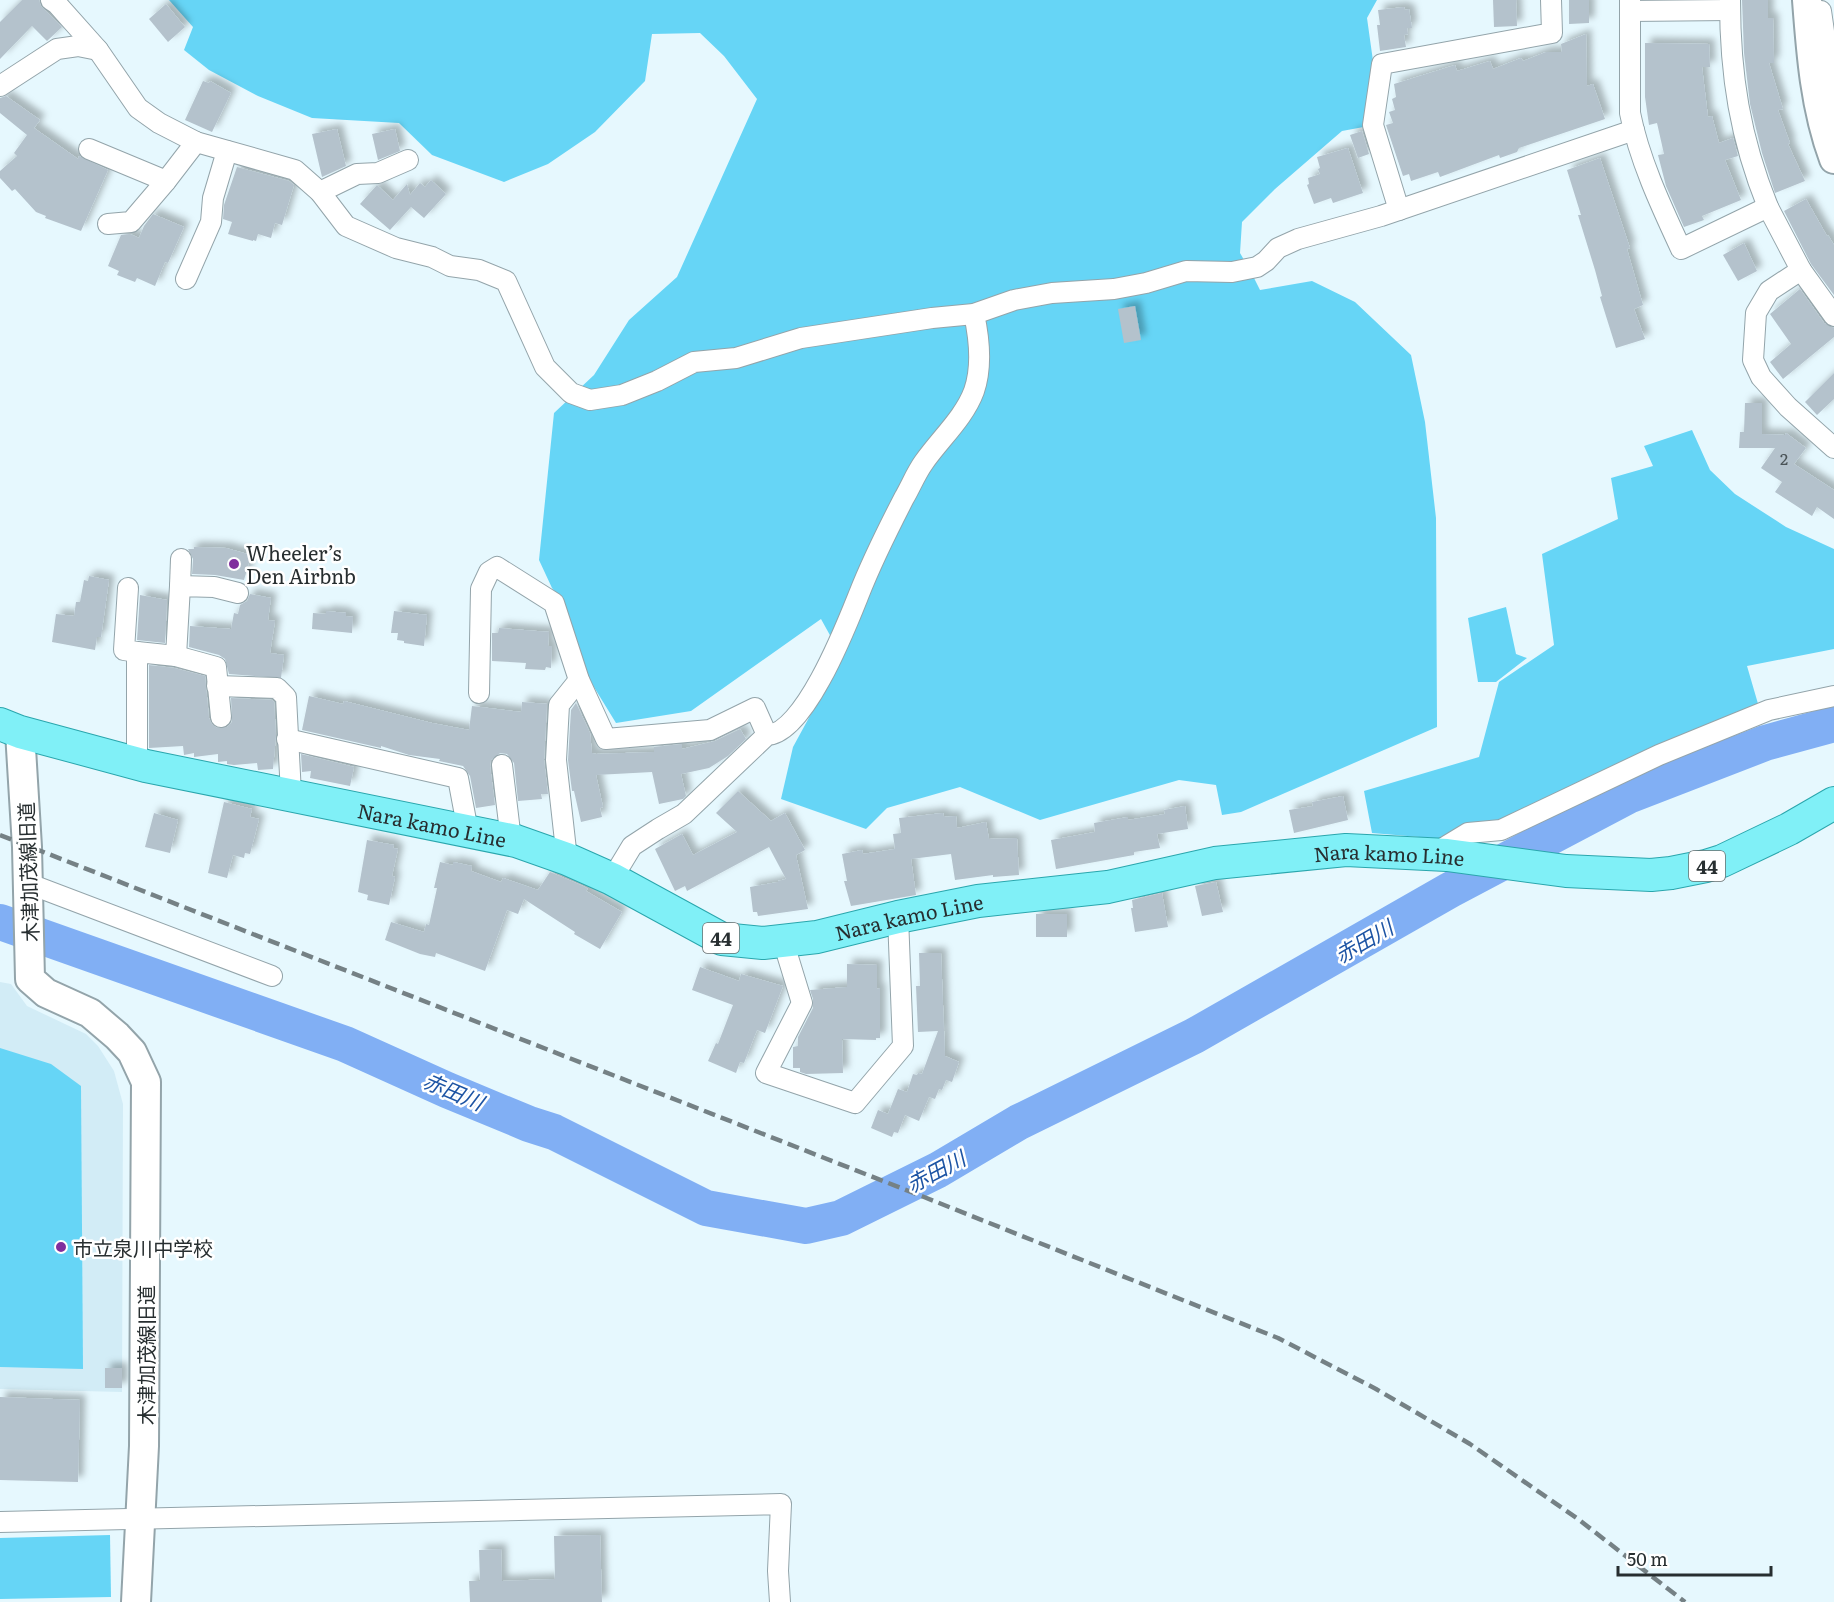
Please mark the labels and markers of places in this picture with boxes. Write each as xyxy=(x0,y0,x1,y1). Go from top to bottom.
place label: Wheeler’s Den Airbnb xyxy=(246,537,356,590)
marker: Wheeler’s Den Airbnb xyxy=(227,557,241,571)
place label: 市立泉川中学校 xyxy=(73,1232,213,1262)
marker: 市立泉川中学校 xyxy=(54,1240,68,1254)

